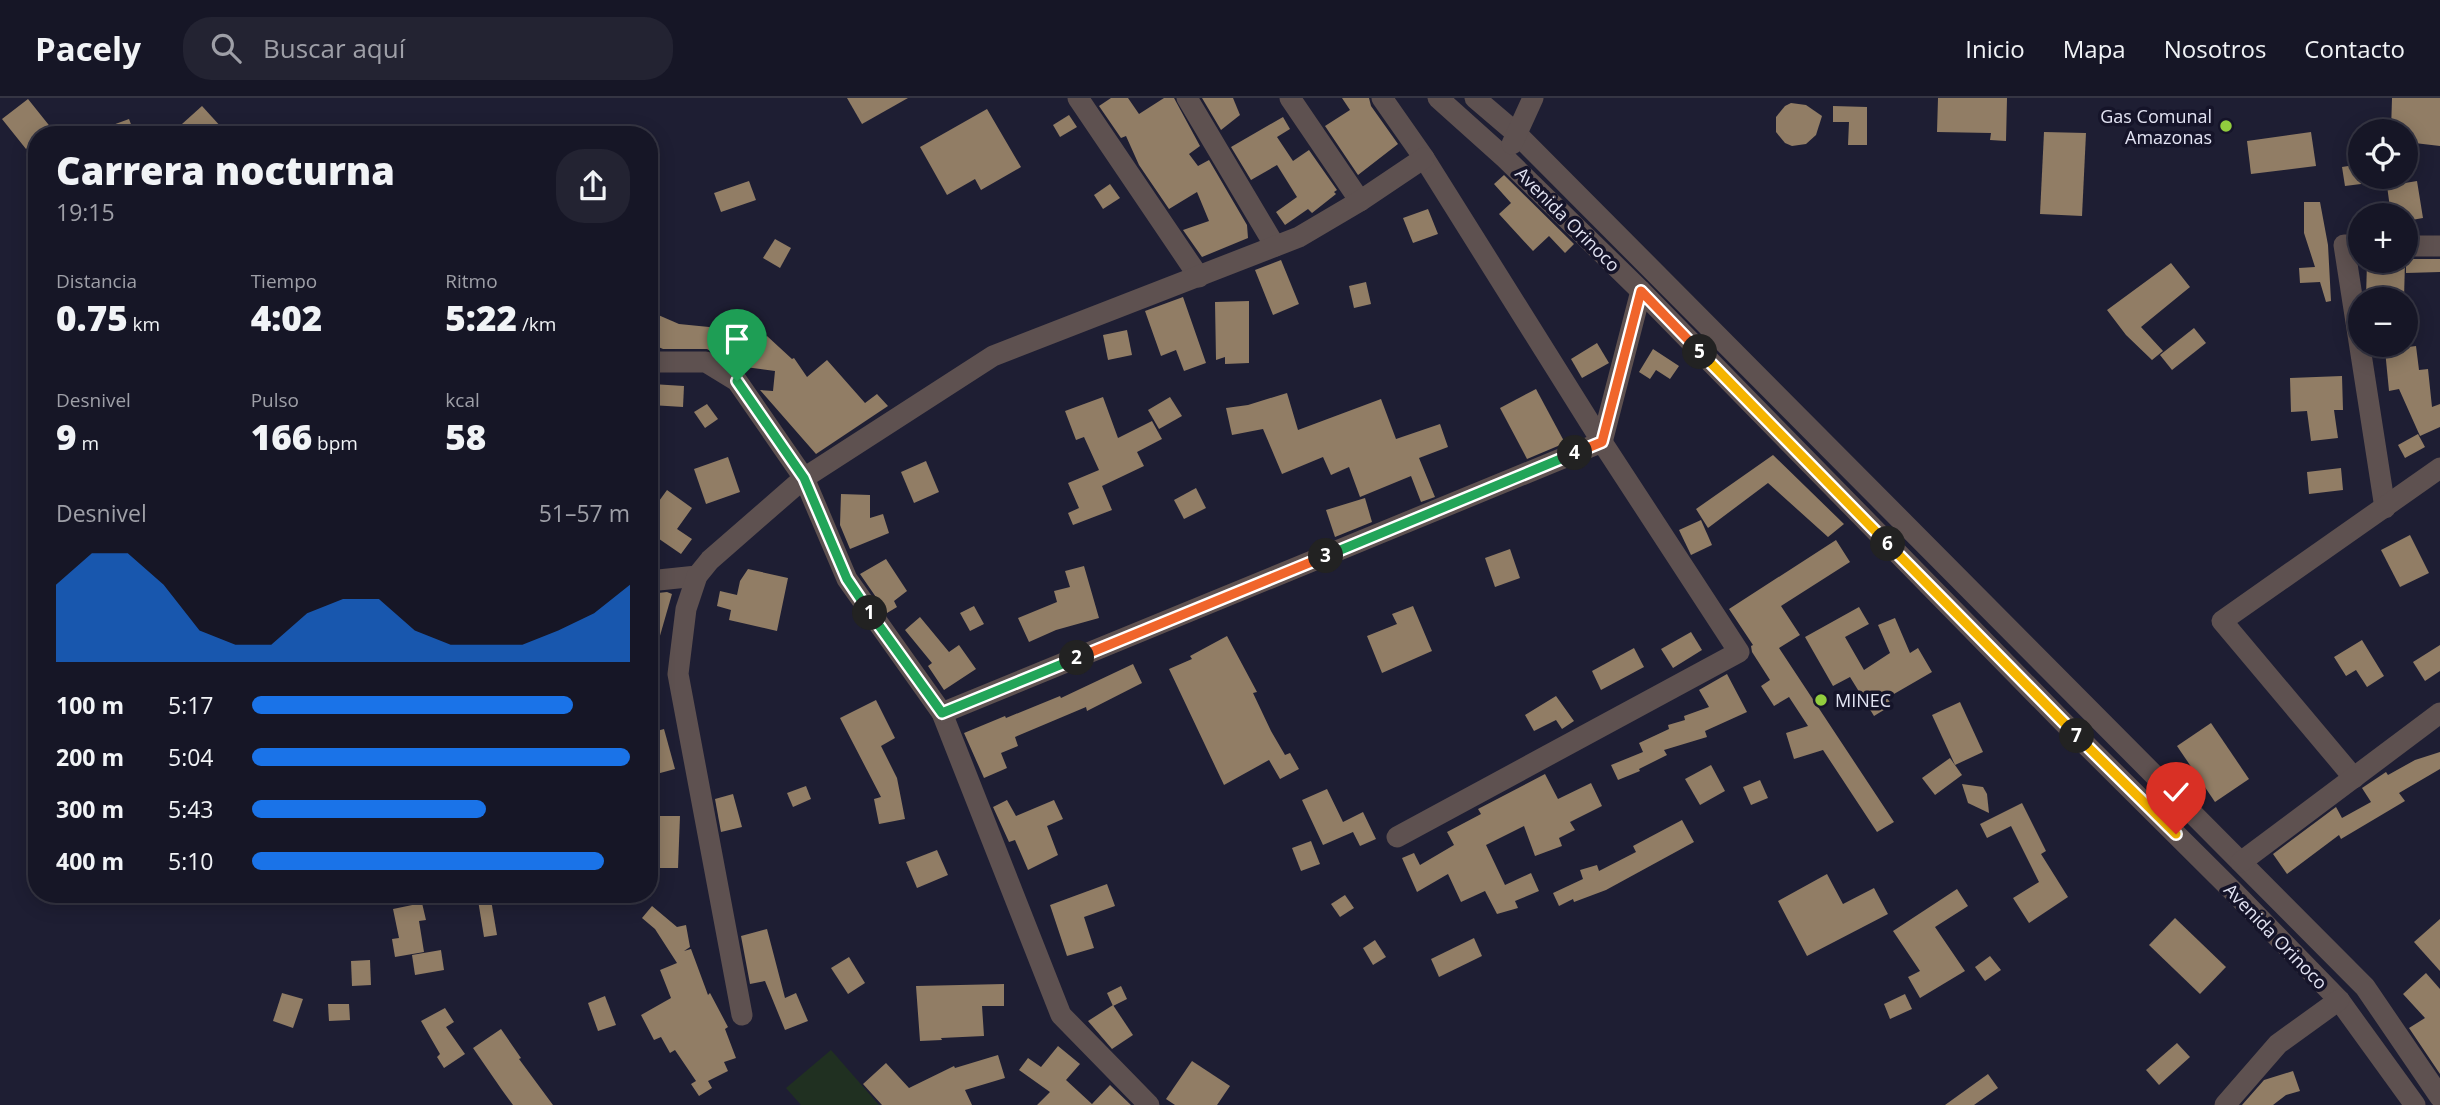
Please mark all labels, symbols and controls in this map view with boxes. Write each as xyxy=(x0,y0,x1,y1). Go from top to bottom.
search box xyxy=(183,17,673,80)
text: Pacely xyxy=(35,26,141,71)
icon: search xyxy=(207,29,245,67)
text: Buscar aquí xyxy=(263,30,405,66)
text: Inicio xyxy=(1965,32,2025,65)
text: Mapa xyxy=(2063,32,2126,65)
text: Nosotros xyxy=(2164,32,2266,65)
text: Contacto xyxy=(2304,32,2405,65)
place label: Gas Comunal Amazonas xyxy=(2100,104,2212,149)
marker: Gas Comunal Amazonas xyxy=(2218,118,2234,134)
map controls xyxy=(2348,119,2418,357)
button: locate xyxy=(2348,119,2418,189)
text: Carrera nocturna xyxy=(56,144,395,196)
button: share xyxy=(556,149,630,223)
street label: Avenida Orinoco xyxy=(1510,161,1626,277)
text: 19:15 xyxy=(56,196,115,228)
button: + xyxy=(2348,203,2418,273)
text: Distancia xyxy=(56,268,137,294)
text: Tiempo xyxy=(251,268,317,294)
text: Ritmo xyxy=(445,268,498,294)
button: − xyxy=(2348,287,2418,357)
text: 0.75 xyxy=(56,294,128,341)
text: 4:02 xyxy=(251,294,322,341)
text: 5:22 xyxy=(445,294,517,341)
pin xyxy=(707,309,767,381)
text: km xyxy=(128,311,160,337)
text: /km xyxy=(517,311,556,337)
icon: arrive xyxy=(718,320,756,358)
pin: 5 xyxy=(1682,334,1718,370)
text: 5 xyxy=(1694,338,1705,364)
text: Desnivel xyxy=(56,387,131,413)
text: Pulso xyxy=(251,387,299,413)
text: kcal xyxy=(445,387,480,413)
text: 9 xyxy=(56,413,77,460)
text: 166 xyxy=(251,413,312,460)
text: 58 xyxy=(445,413,486,460)
text: m xyxy=(77,430,99,456)
text: bpm xyxy=(312,430,358,456)
pin: 4 xyxy=(1558,436,1592,470)
text: 4 xyxy=(1569,439,1580,465)
text: Desnivel xyxy=(56,497,147,529)
text: 51–57 m xyxy=(539,497,630,529)
pin: 6 xyxy=(1870,526,1906,562)
text: 6 xyxy=(1882,530,1893,556)
pin: 3 xyxy=(1308,538,1344,574)
text: 3 xyxy=(1320,542,1331,568)
pin: 1 xyxy=(852,596,888,630)
text: 1 xyxy=(864,599,875,625)
pin: 2 xyxy=(1060,640,1094,676)
text: 2 xyxy=(1071,644,1082,670)
place label: MINEC xyxy=(1835,688,1891,712)
text: 100 m xyxy=(56,689,124,721)
text: 5:17 xyxy=(168,689,214,721)
marker: MINEC xyxy=(1813,692,1829,708)
pin: 7 xyxy=(2060,718,2094,754)
text: 7 xyxy=(2071,722,2082,748)
text: 200 m xyxy=(56,741,124,773)
text: 5:04 xyxy=(168,741,214,773)
pin xyxy=(2146,762,2206,834)
icon: check xyxy=(2157,773,2195,811)
text: 300 m xyxy=(56,793,124,825)
text: 5:43 xyxy=(168,793,214,825)
text: 400 m xyxy=(56,845,124,877)
text: 5:10 xyxy=(168,845,214,877)
street label: Avenida Orinoco xyxy=(2219,878,2333,994)

